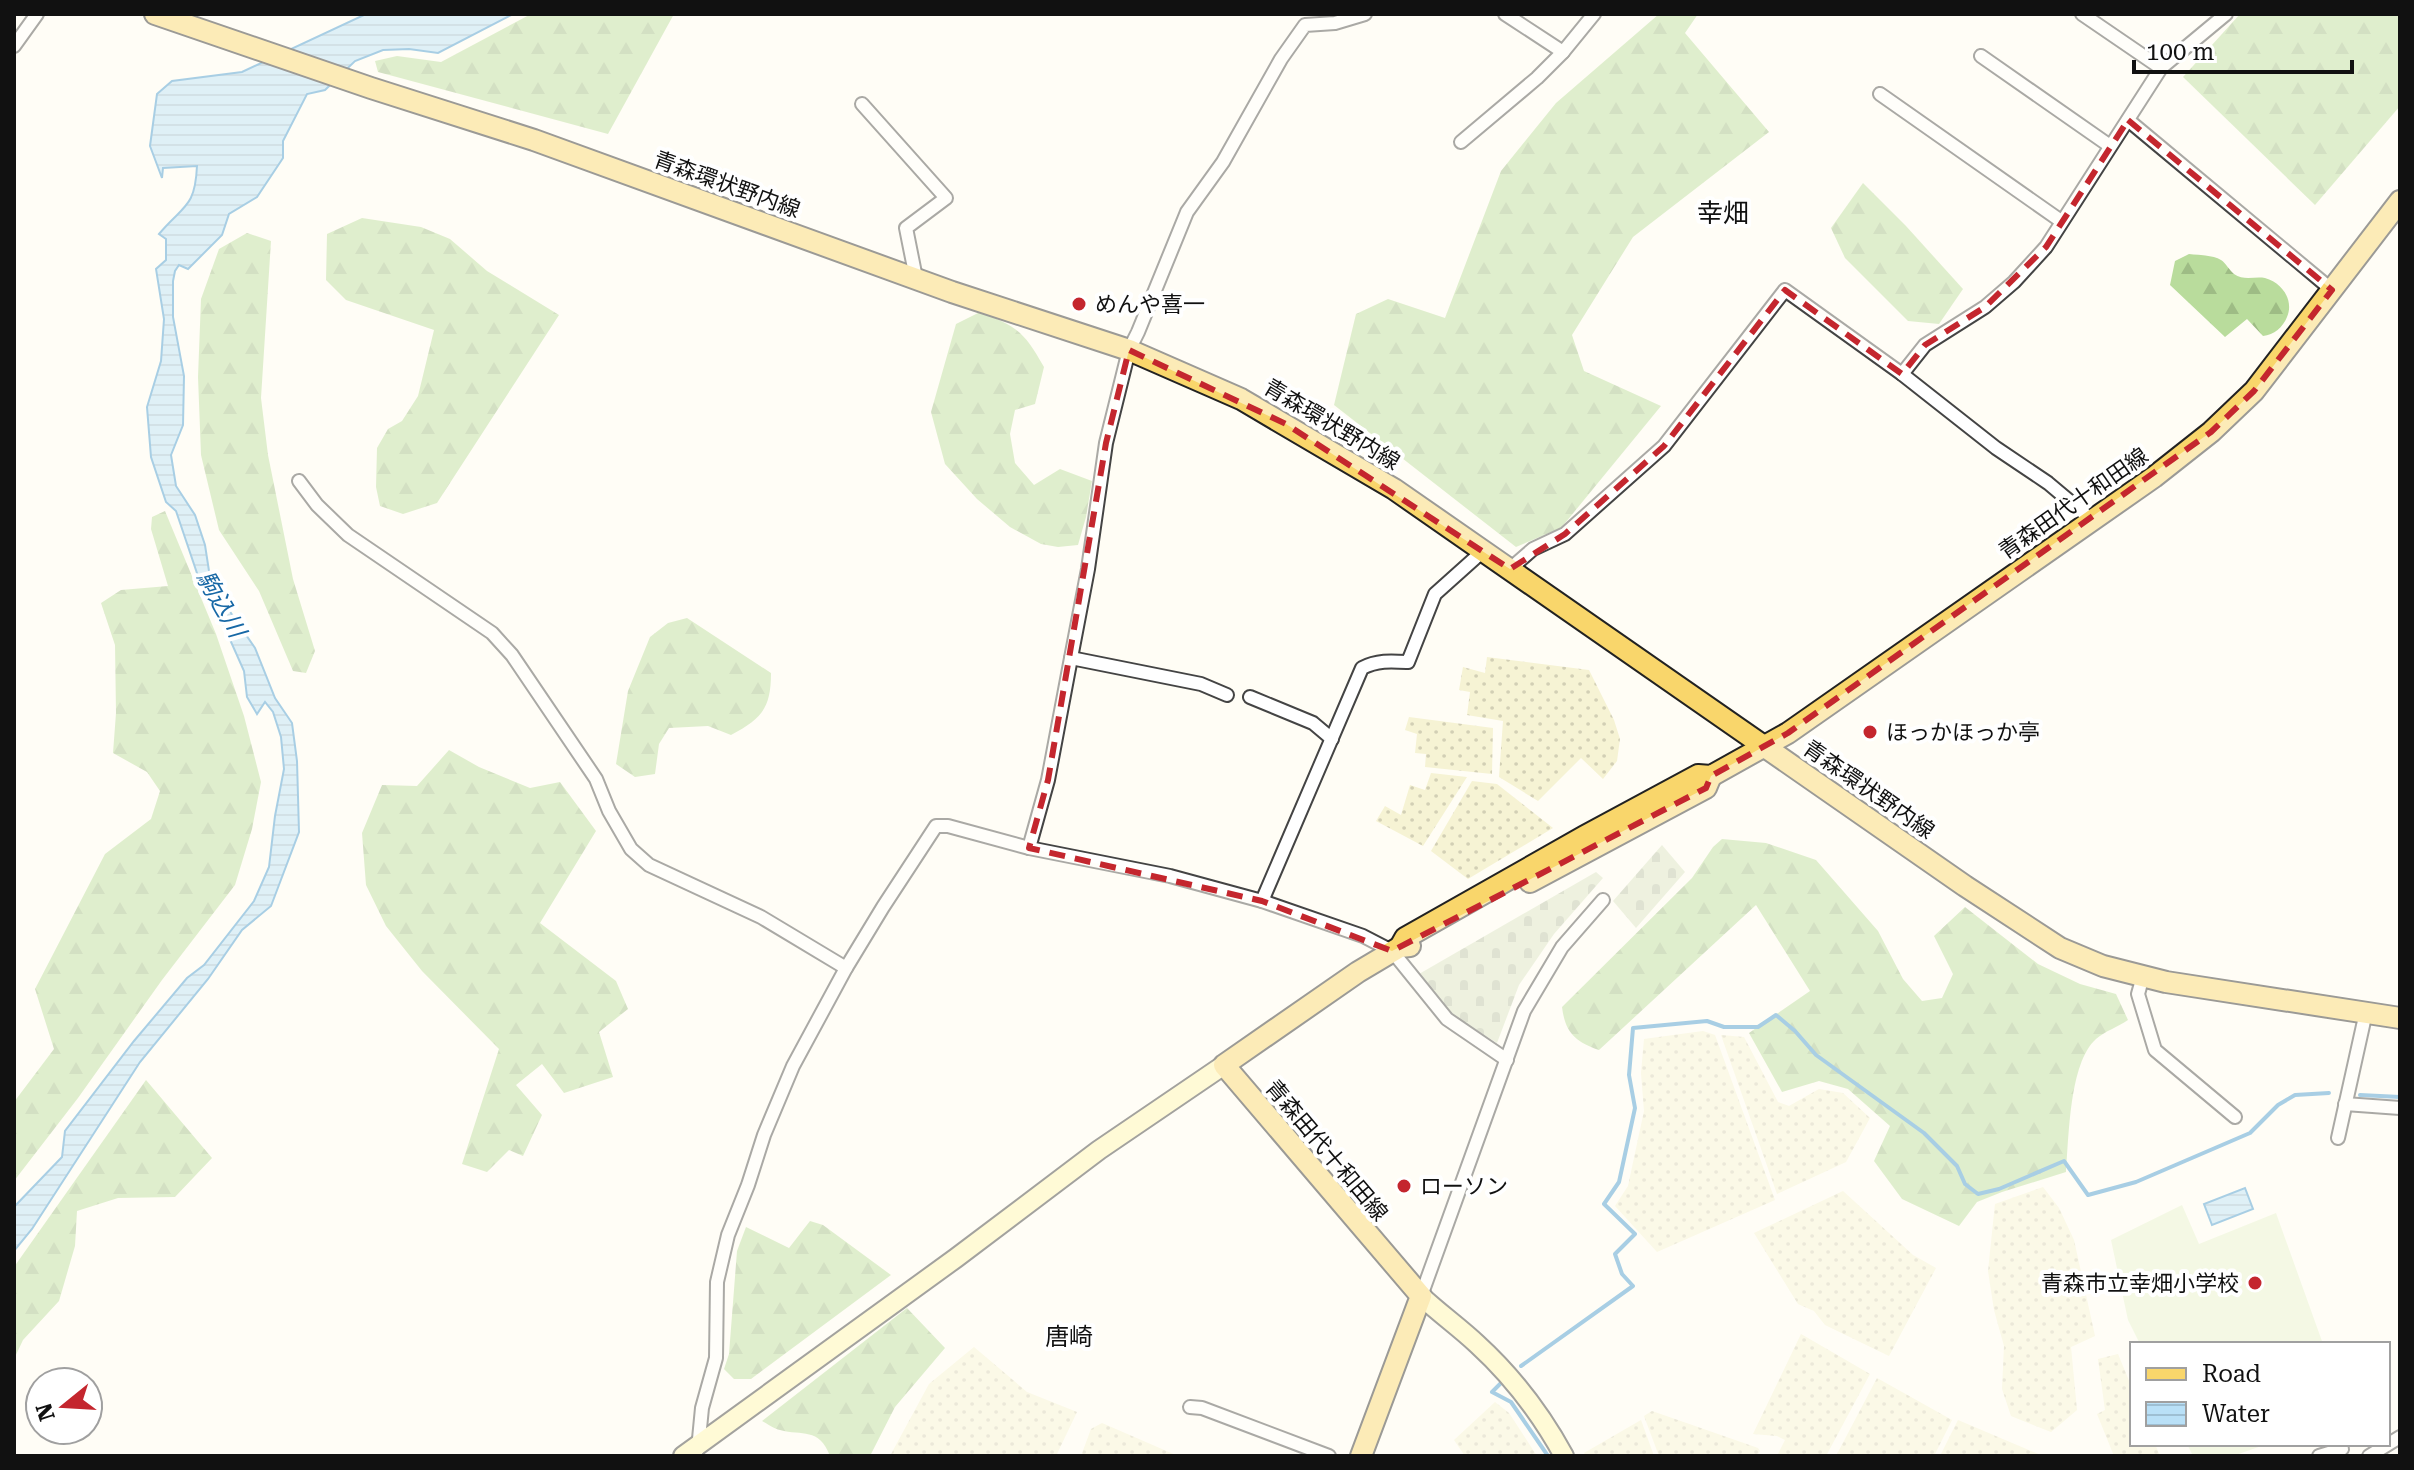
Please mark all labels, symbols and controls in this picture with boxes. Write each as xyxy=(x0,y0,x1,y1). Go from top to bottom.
scale bar xyxy=(2134,24,2352,74)
text: 100 m xyxy=(2146,38,2214,66)
street label: 青森環状野内線 xyxy=(650,146,803,223)
district label: 幸畑 xyxy=(1697,198,1749,228)
place label: めんや喜一 xyxy=(1095,292,1205,317)
marker: めんや喜一 xyxy=(1070,295,1088,313)
street label: 青森環状野内線 xyxy=(1259,374,1404,475)
street label: 青森田代十和田線 xyxy=(1994,443,2153,564)
water label: 駒込川 xyxy=(191,566,253,645)
place label: ほっかほっか亭 xyxy=(1886,720,2040,745)
marker: ほっかほっか亭 xyxy=(1861,723,1879,741)
street label: 青森環状野内線 xyxy=(1798,735,1939,844)
street label: 青森田代十和田線 xyxy=(1260,1075,1393,1226)
place label: ローソン xyxy=(1420,1174,1508,1199)
marker: ローソン xyxy=(1395,1177,1413,1195)
place label: 青森市立幸畑小学校 xyxy=(2041,1271,2239,1296)
marker: 青森市立幸畑小学校 xyxy=(2246,1274,2264,1292)
district label: 唐崎 xyxy=(1045,1323,1093,1351)
legend xyxy=(2130,1342,2390,1446)
text: Road xyxy=(2202,1360,2261,1388)
north arrow xyxy=(24,1366,104,1446)
text: N xyxy=(31,1400,60,1424)
text: Water xyxy=(2202,1400,2270,1428)

